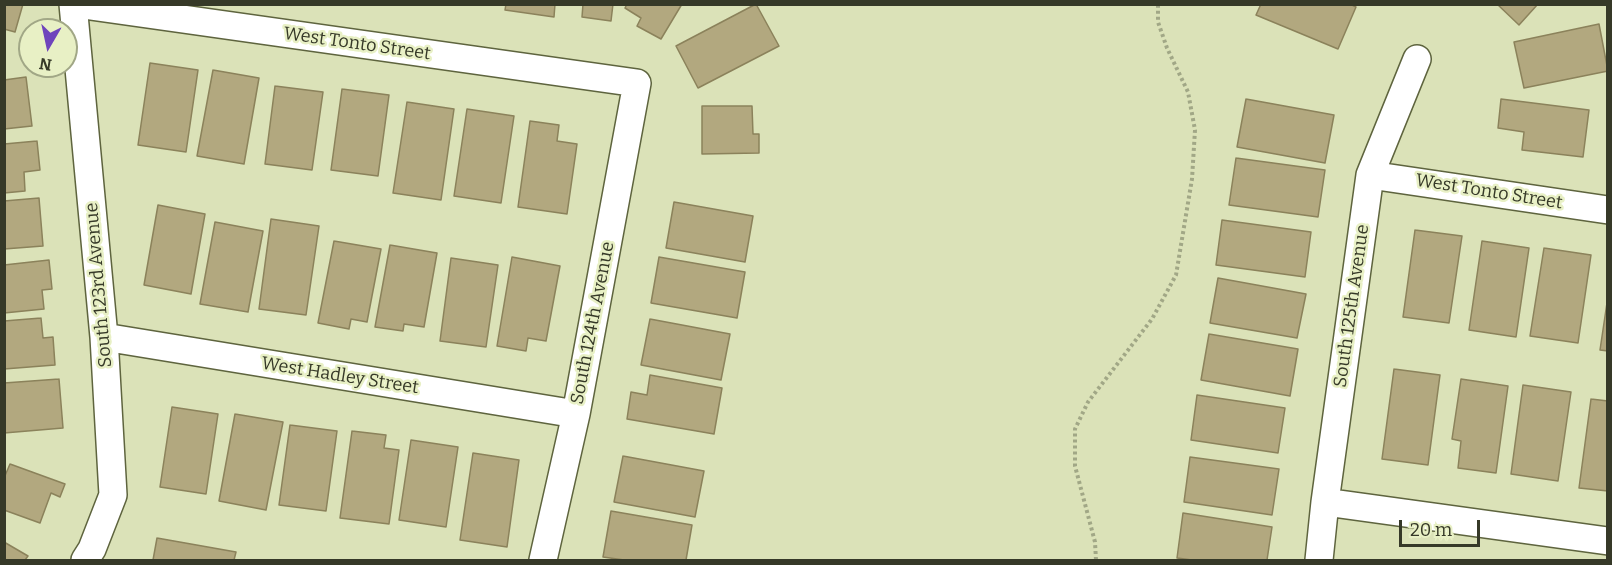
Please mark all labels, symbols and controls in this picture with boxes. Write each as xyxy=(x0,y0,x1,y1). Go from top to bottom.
north arrow xyxy=(18,18,78,78)
street label: West Tonto Street xyxy=(282,23,432,65)
text: N xyxy=(38,54,53,75)
street label: West Tonto Street xyxy=(1414,170,1564,214)
street label: South 123rd Avenue xyxy=(81,202,117,368)
street label: South 125th Avenue xyxy=(1330,223,1374,389)
street label: South 124th Avenue xyxy=(567,240,619,406)
street label: West Hadley Street xyxy=(260,353,420,399)
scale bar xyxy=(1402,508,1483,546)
text: 20 m xyxy=(1410,519,1452,541)

